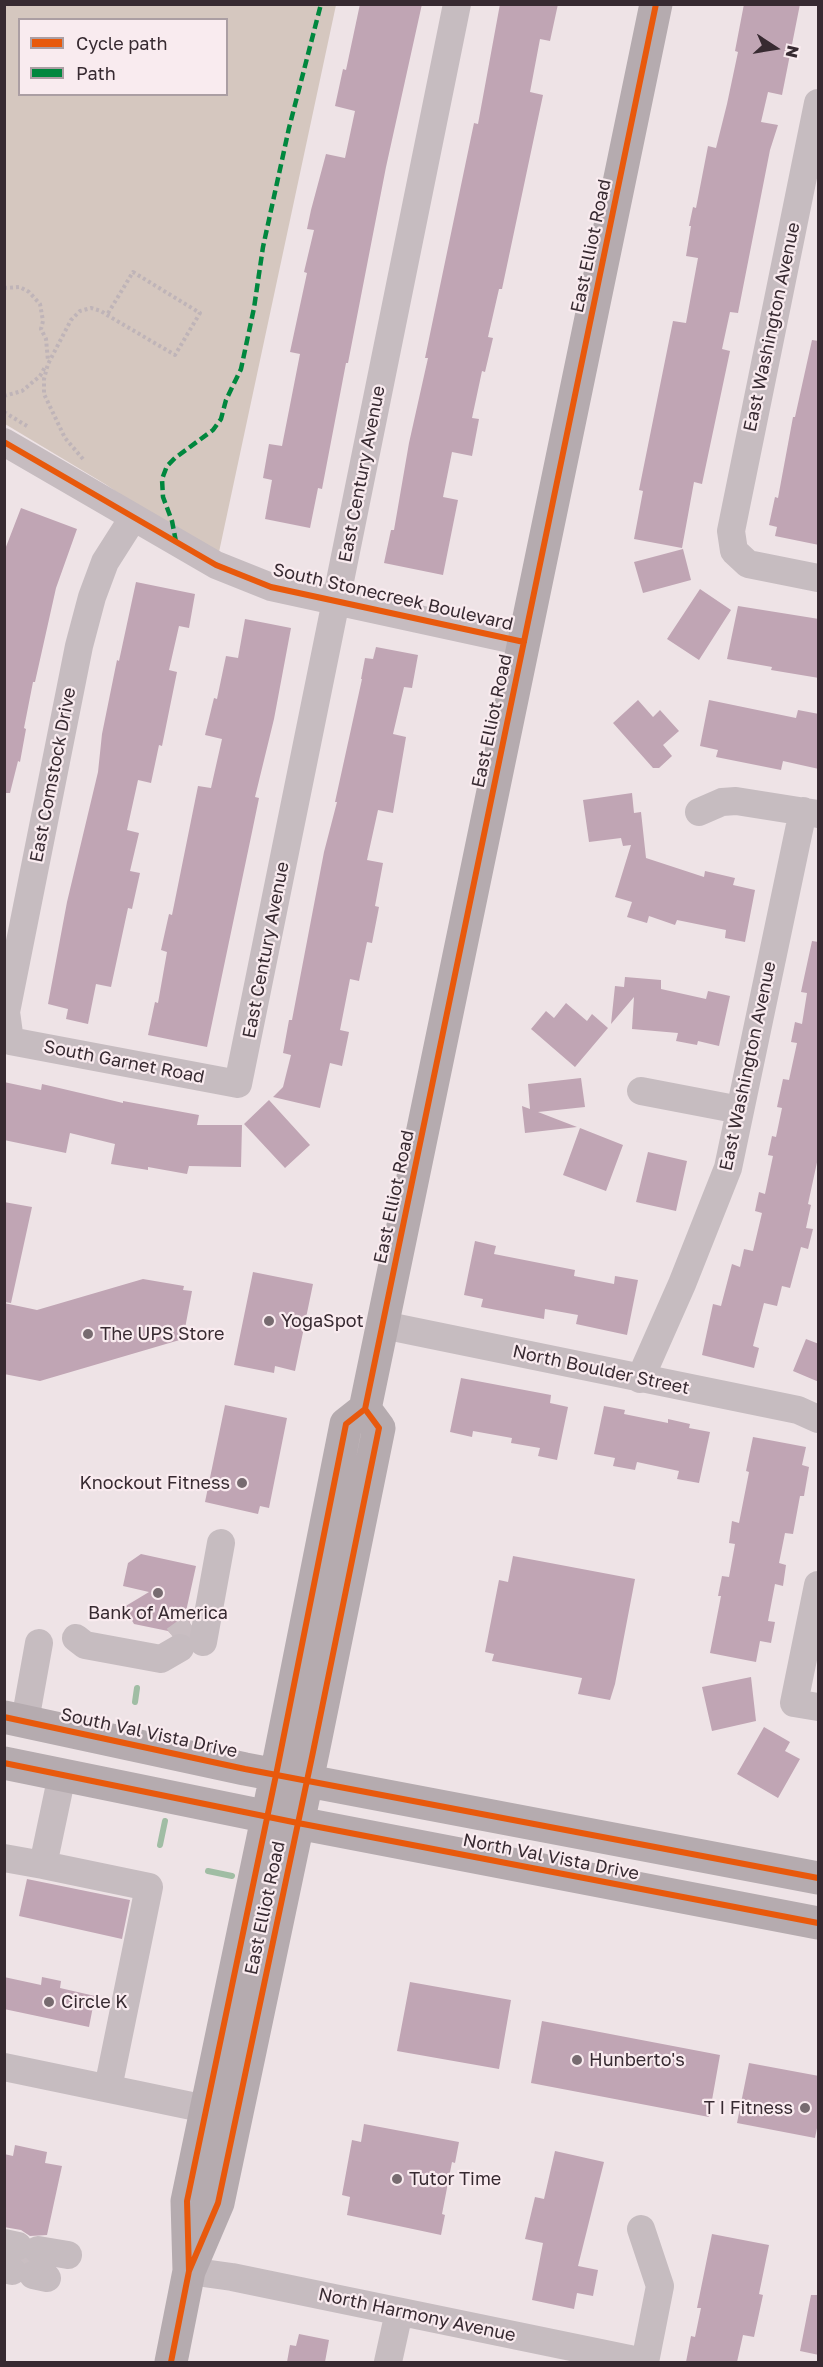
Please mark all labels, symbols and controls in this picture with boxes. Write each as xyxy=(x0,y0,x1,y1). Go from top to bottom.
legend xyxy=(18,18,228,96)
north arrow xyxy=(745,18,805,78)
text: Cycle path xyxy=(76,32,168,54)
text: N xyxy=(782,44,804,60)
text: Path xyxy=(76,62,116,84)
street label: East Elliot Road xyxy=(566,177,616,315)
street label: East Washington Avenue xyxy=(739,220,805,434)
street label: East Century Avenue xyxy=(334,384,390,564)
street label: South Stonecreek Boulevard xyxy=(271,559,515,635)
street label: East Elliot Road xyxy=(467,652,517,790)
street label: East Comstock Drive xyxy=(25,686,81,864)
street label: East Century Avenue xyxy=(238,860,294,1040)
street label: East Washington Avenue xyxy=(715,959,781,1173)
street label: South Garnet Road xyxy=(42,1036,206,1088)
street label: East Elliot Road xyxy=(369,1128,419,1266)
place label: YogaSpot xyxy=(281,1310,364,1332)
marker: YogaSpot xyxy=(262,1314,276,1328)
place label: The UPS Store xyxy=(100,1323,225,1345)
marker: The UPS Store xyxy=(81,1327,95,1341)
street label: North Boulder Street xyxy=(511,1341,691,1399)
place label: Knockout Fitness xyxy=(79,1472,230,1494)
marker: Knockout Fitness xyxy=(235,1476,249,1490)
marker: Bank of America xyxy=(151,1586,165,1600)
place label: Bank of America xyxy=(88,1602,228,1624)
street label: South Val Vista Drive xyxy=(59,1704,239,1762)
street label: North Val Vista Drive xyxy=(461,1829,641,1885)
street label: East Elliot Road xyxy=(240,1839,290,1977)
place label: Circle K xyxy=(61,1991,128,2013)
marker: Circle K xyxy=(42,1995,56,2009)
place label: Hunberto's xyxy=(589,2049,685,2071)
marker: Hunberto's xyxy=(570,2053,584,2067)
place label: T I Fitness xyxy=(704,2097,793,2119)
marker: T I Fitness xyxy=(798,2101,812,2115)
place label: Tutor Time xyxy=(409,2168,501,2190)
marker: Tutor Time xyxy=(390,2172,404,2186)
street label: North Harmony Avenue xyxy=(316,2284,518,2346)

